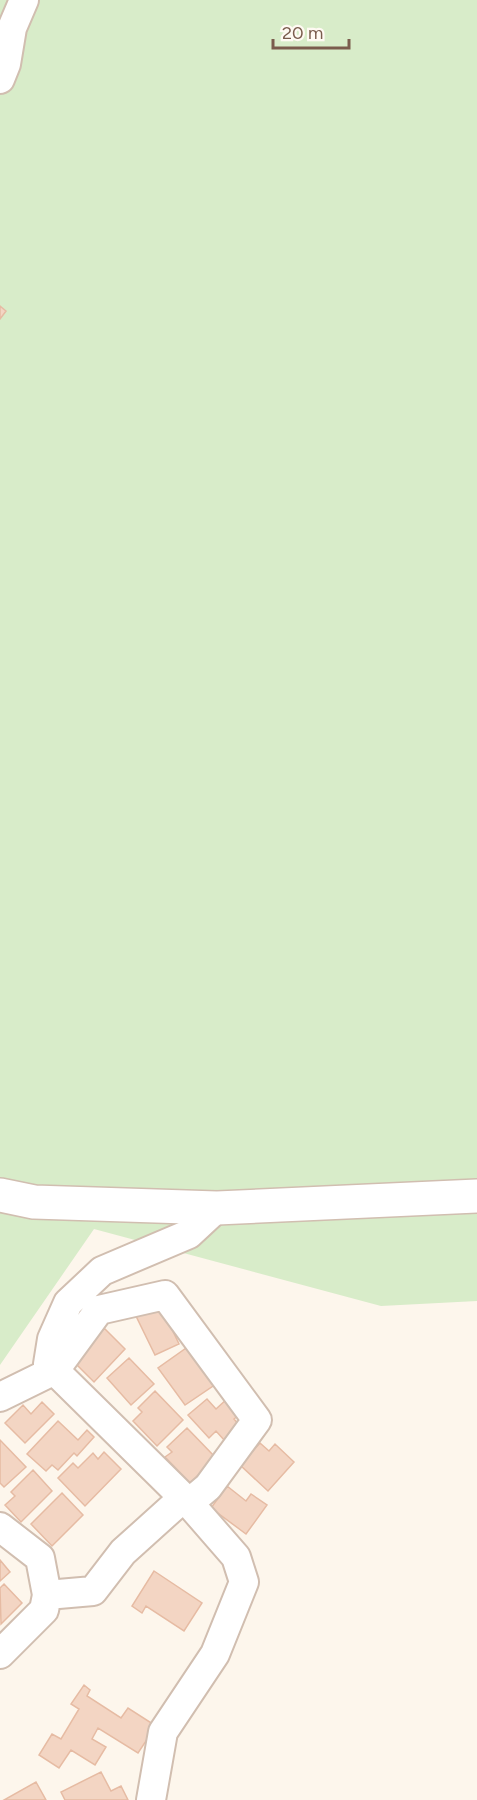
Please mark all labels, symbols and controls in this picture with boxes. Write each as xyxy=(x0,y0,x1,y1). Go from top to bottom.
scale bar xyxy=(273,12,350,50)
text: 20 m xyxy=(282,22,323,44)

